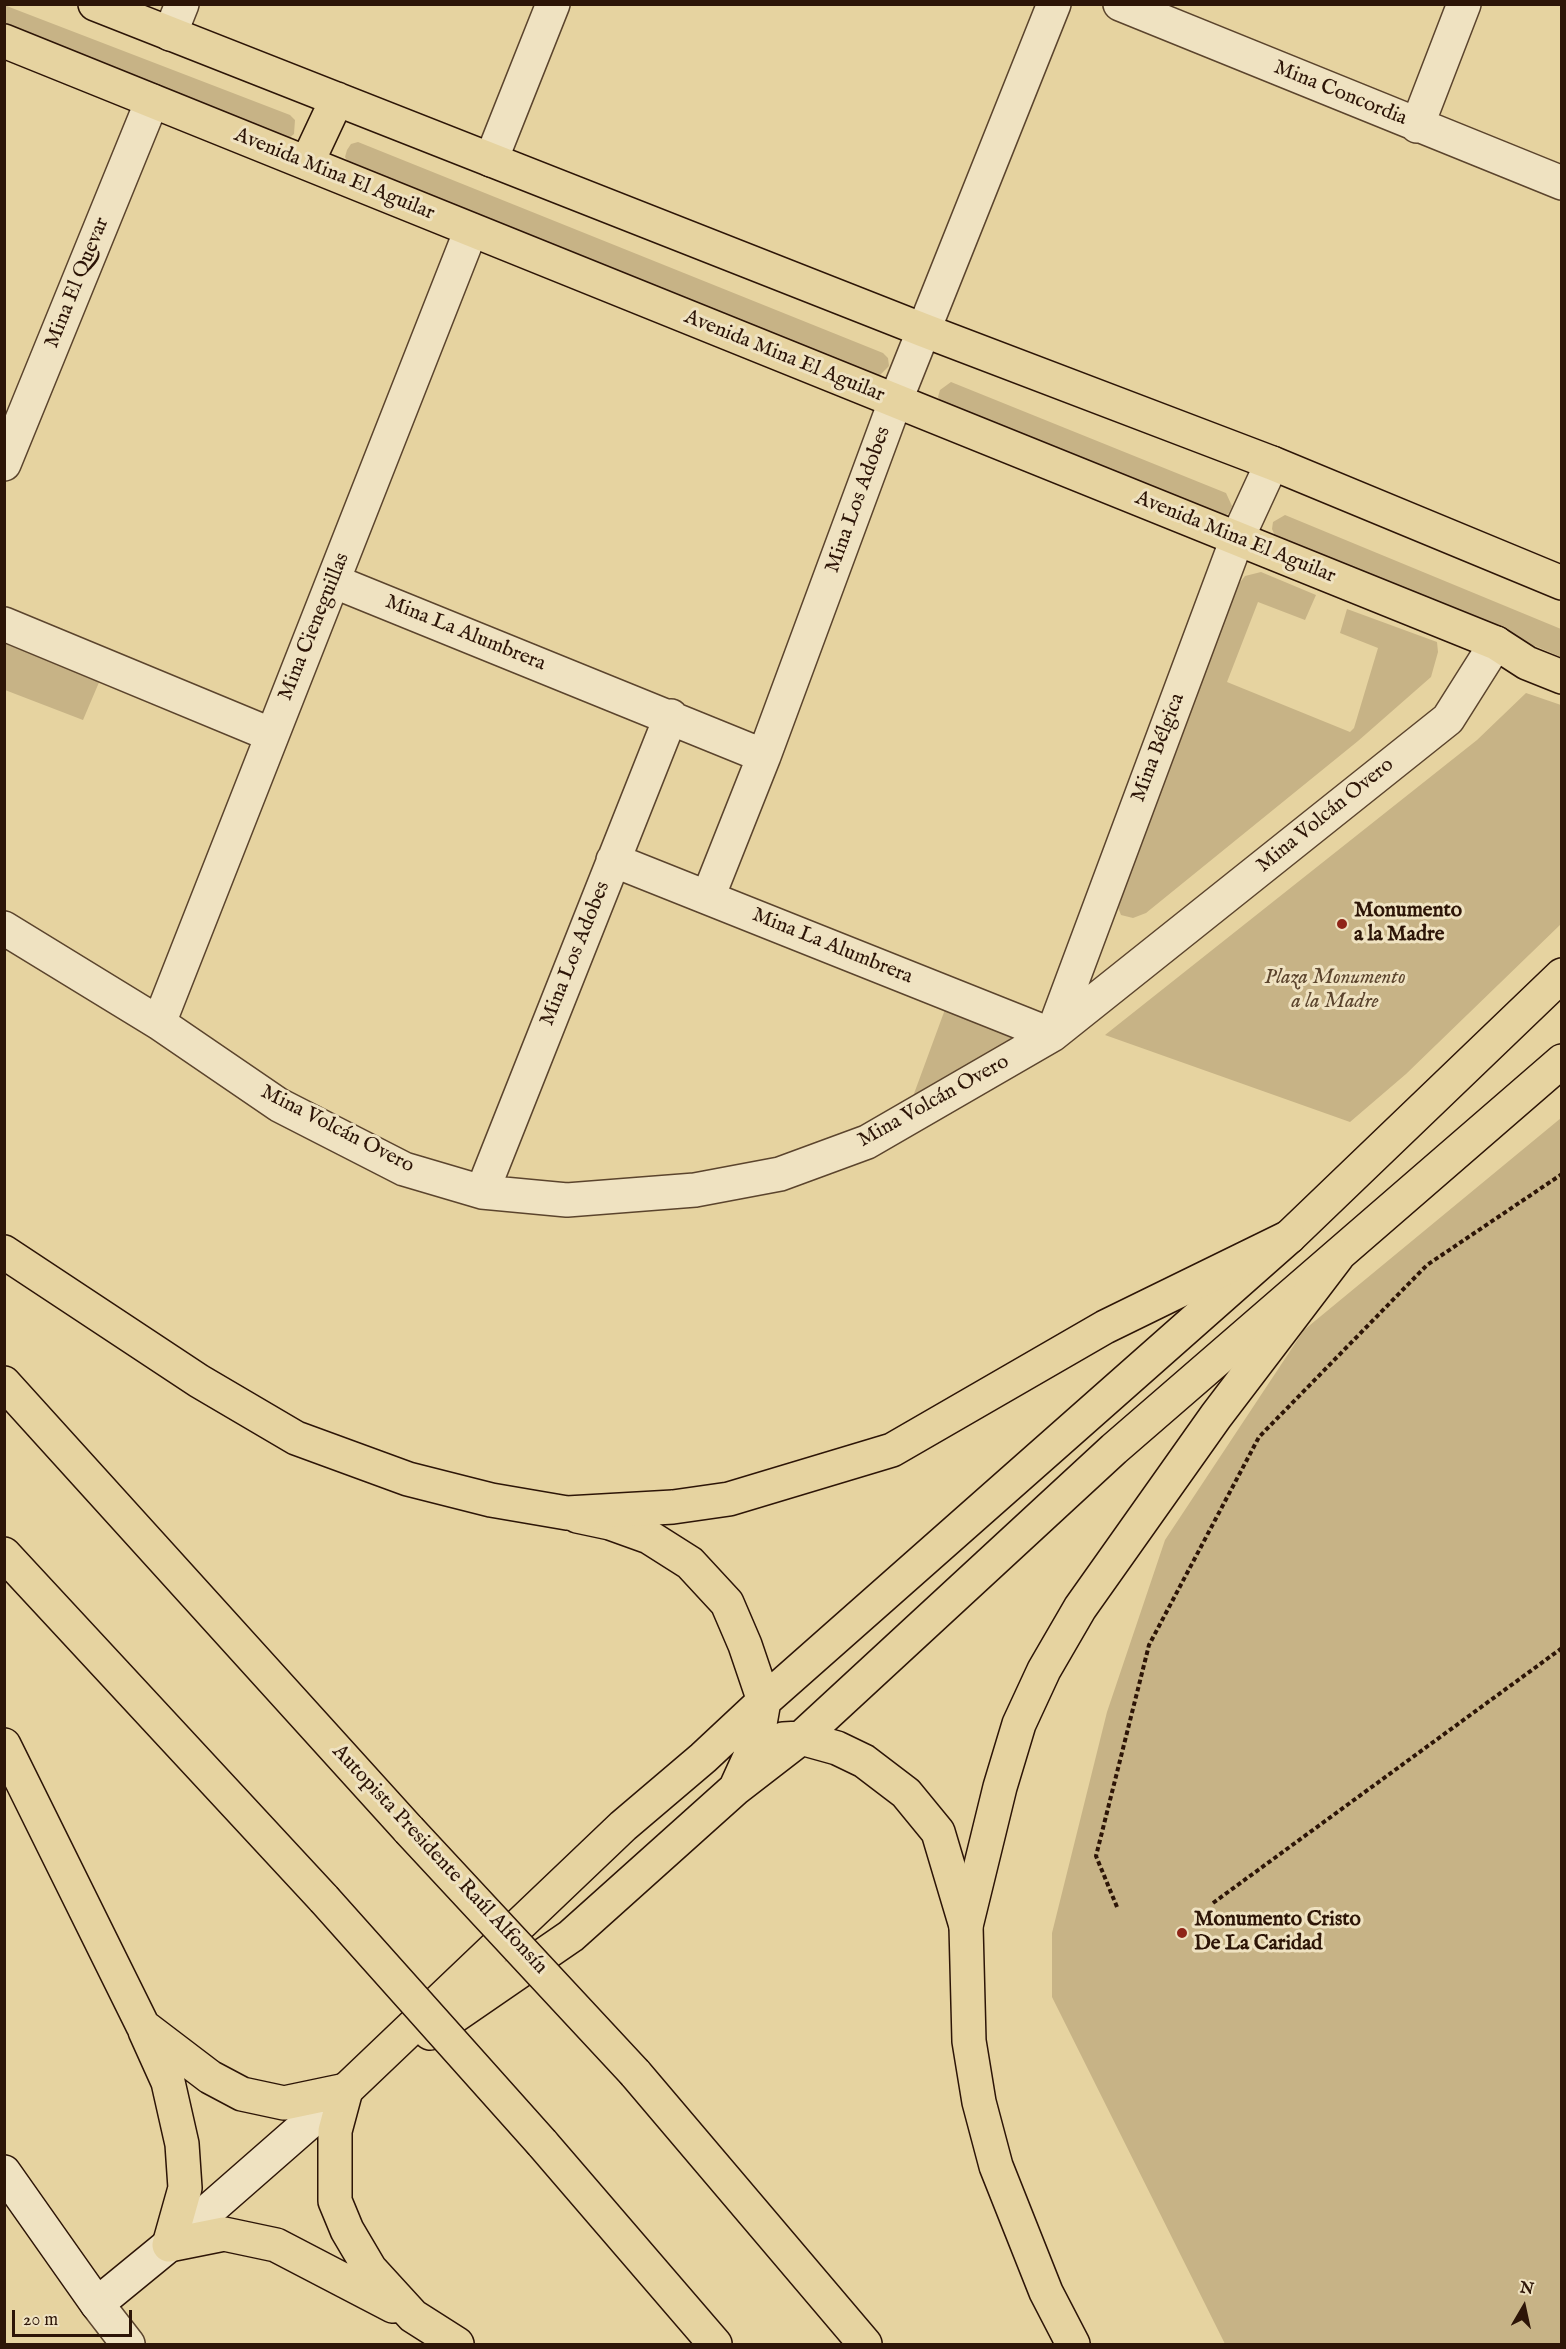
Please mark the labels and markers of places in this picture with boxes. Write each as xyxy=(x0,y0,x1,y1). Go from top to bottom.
place label: Monumento a la Madre xyxy=(1354,899,1462,949)
marker: Monumento a la Madre xyxy=(1335,917,1349,931)
place label: Monumento Cristo De La Caridad xyxy=(1194,1908,1361,1958)
marker: Monumento Cristo De La Caridad xyxy=(1175,1926,1189,1940)

